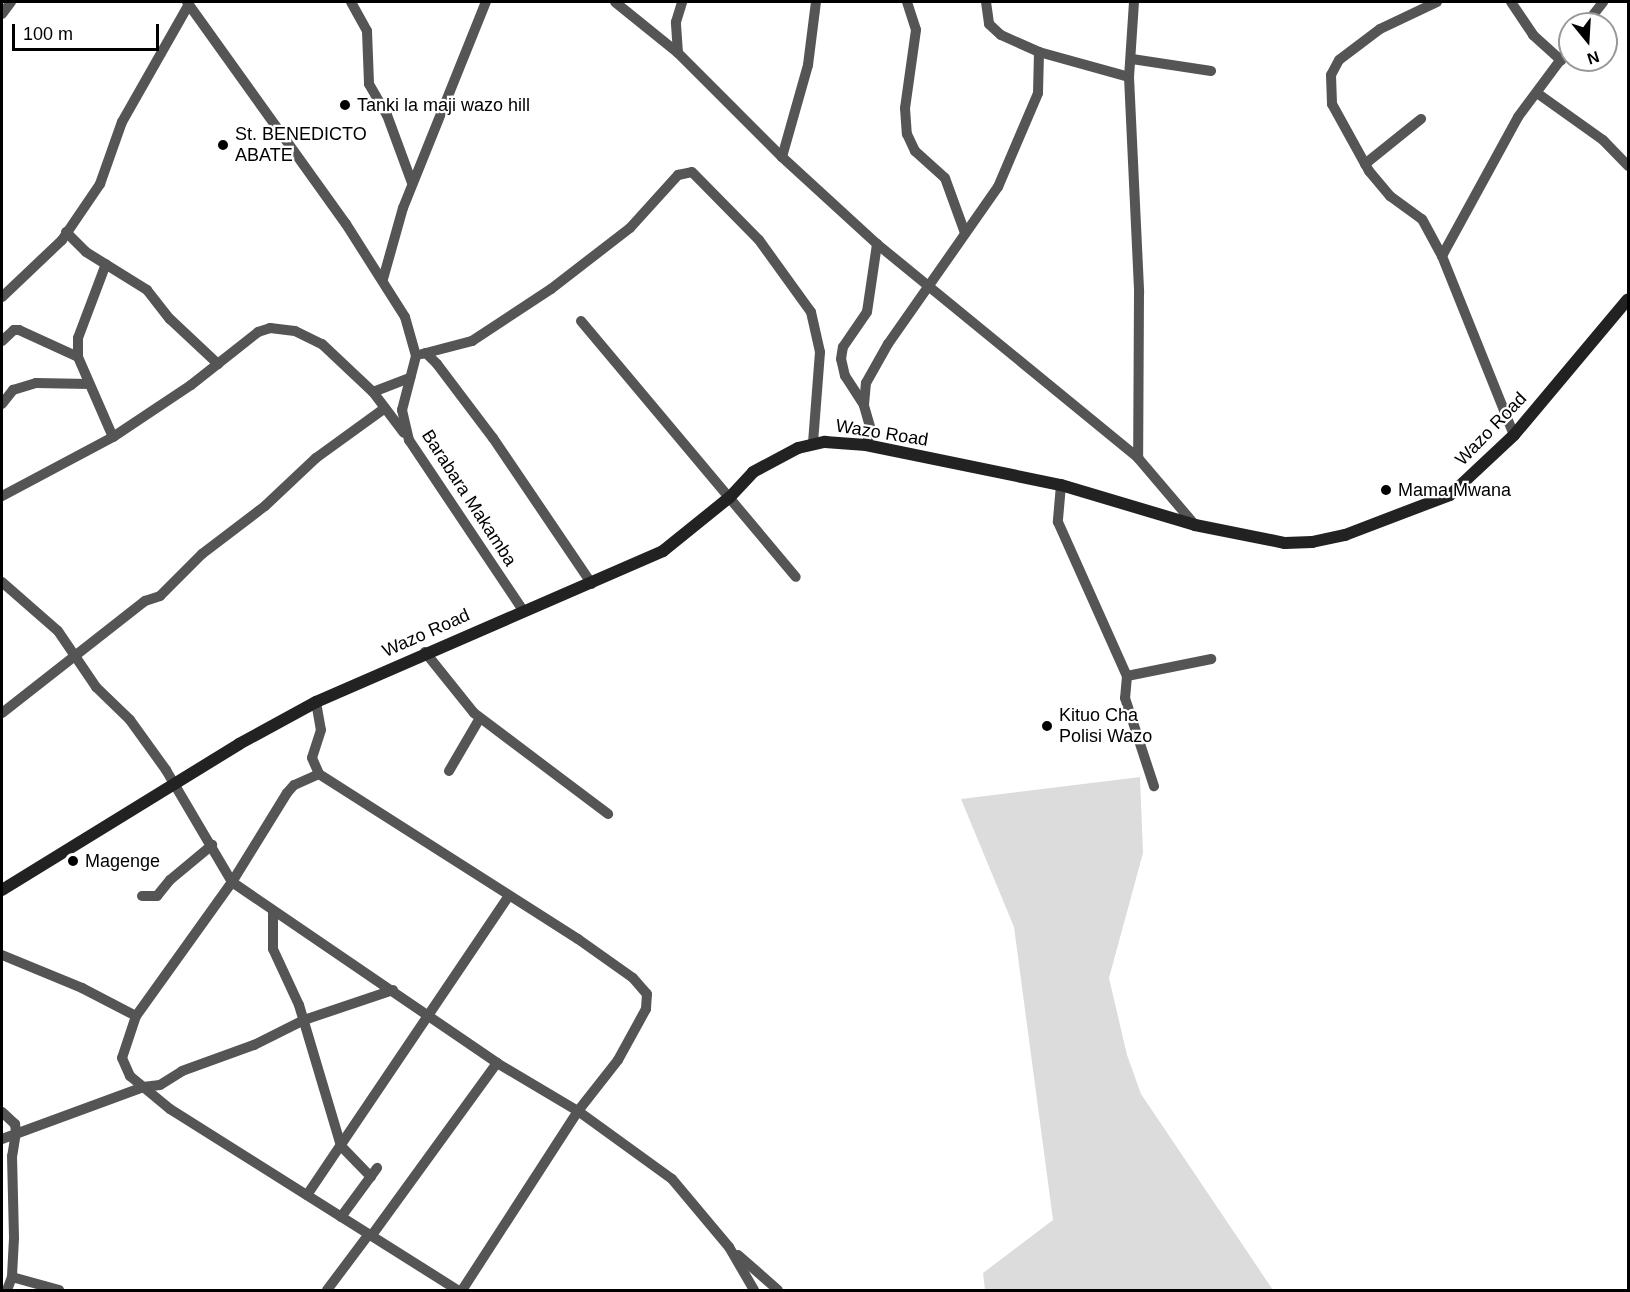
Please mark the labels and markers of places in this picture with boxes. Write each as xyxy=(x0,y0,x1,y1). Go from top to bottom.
place label: Tanki la maji wazo hill xyxy=(357,94,530,116)
marker: Tanki la maji wazo hill xyxy=(338,98,352,112)
place label: St. BENEDICTO ABATE xyxy=(235,124,367,166)
marker: St. BENEDICTO ABATE xyxy=(216,138,230,152)
place label: Mama Mwana xyxy=(1398,479,1511,501)
marker: Mama Mwana xyxy=(1379,483,1393,497)
place label: Kituo Cha Polisi Wazo xyxy=(1059,705,1152,748)
marker: Kituo Cha Polisi Wazo xyxy=(1040,719,1054,733)
place label: Magenge xyxy=(85,850,160,872)
marker: Magenge xyxy=(66,854,80,868)

